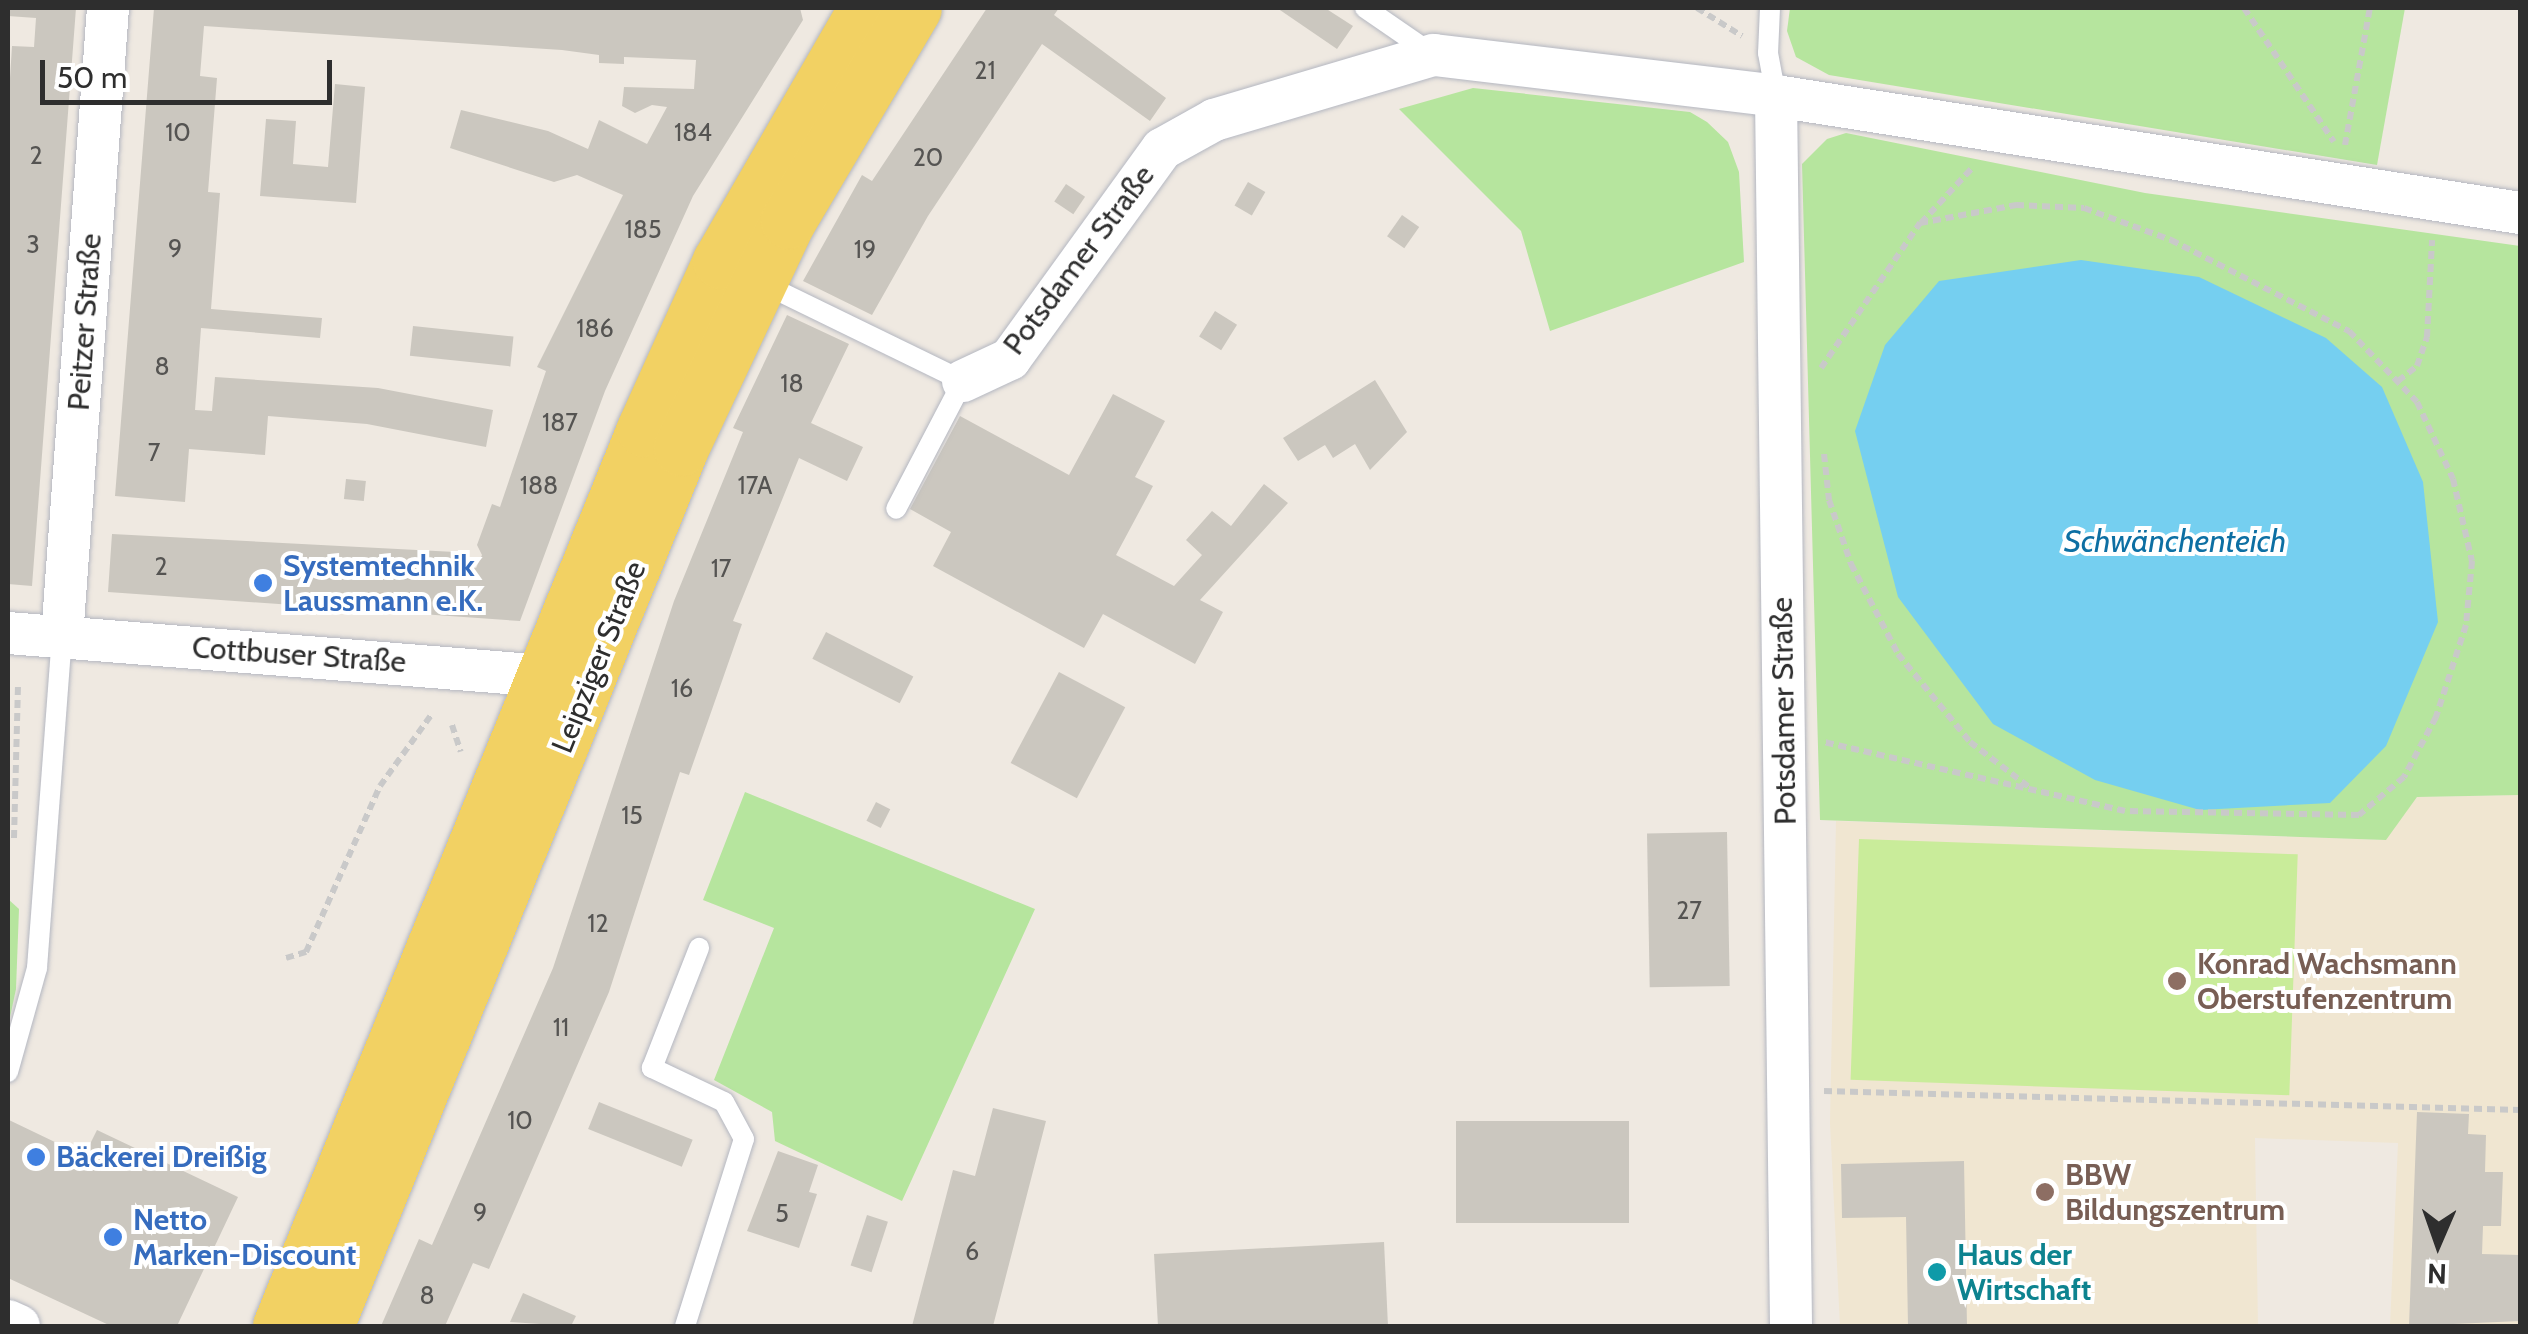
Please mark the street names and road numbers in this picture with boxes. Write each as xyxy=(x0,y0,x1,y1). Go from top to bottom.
street label: Potsdamer Straße xyxy=(996,158,1162,362)
street label: Peitzer Straße xyxy=(61,232,109,412)
street label: Leipziger Straße xyxy=(544,556,654,758)
street label: Potsdamer Straße xyxy=(1764,597,1804,825)
street label: Cottbuser Straße xyxy=(191,630,407,680)

